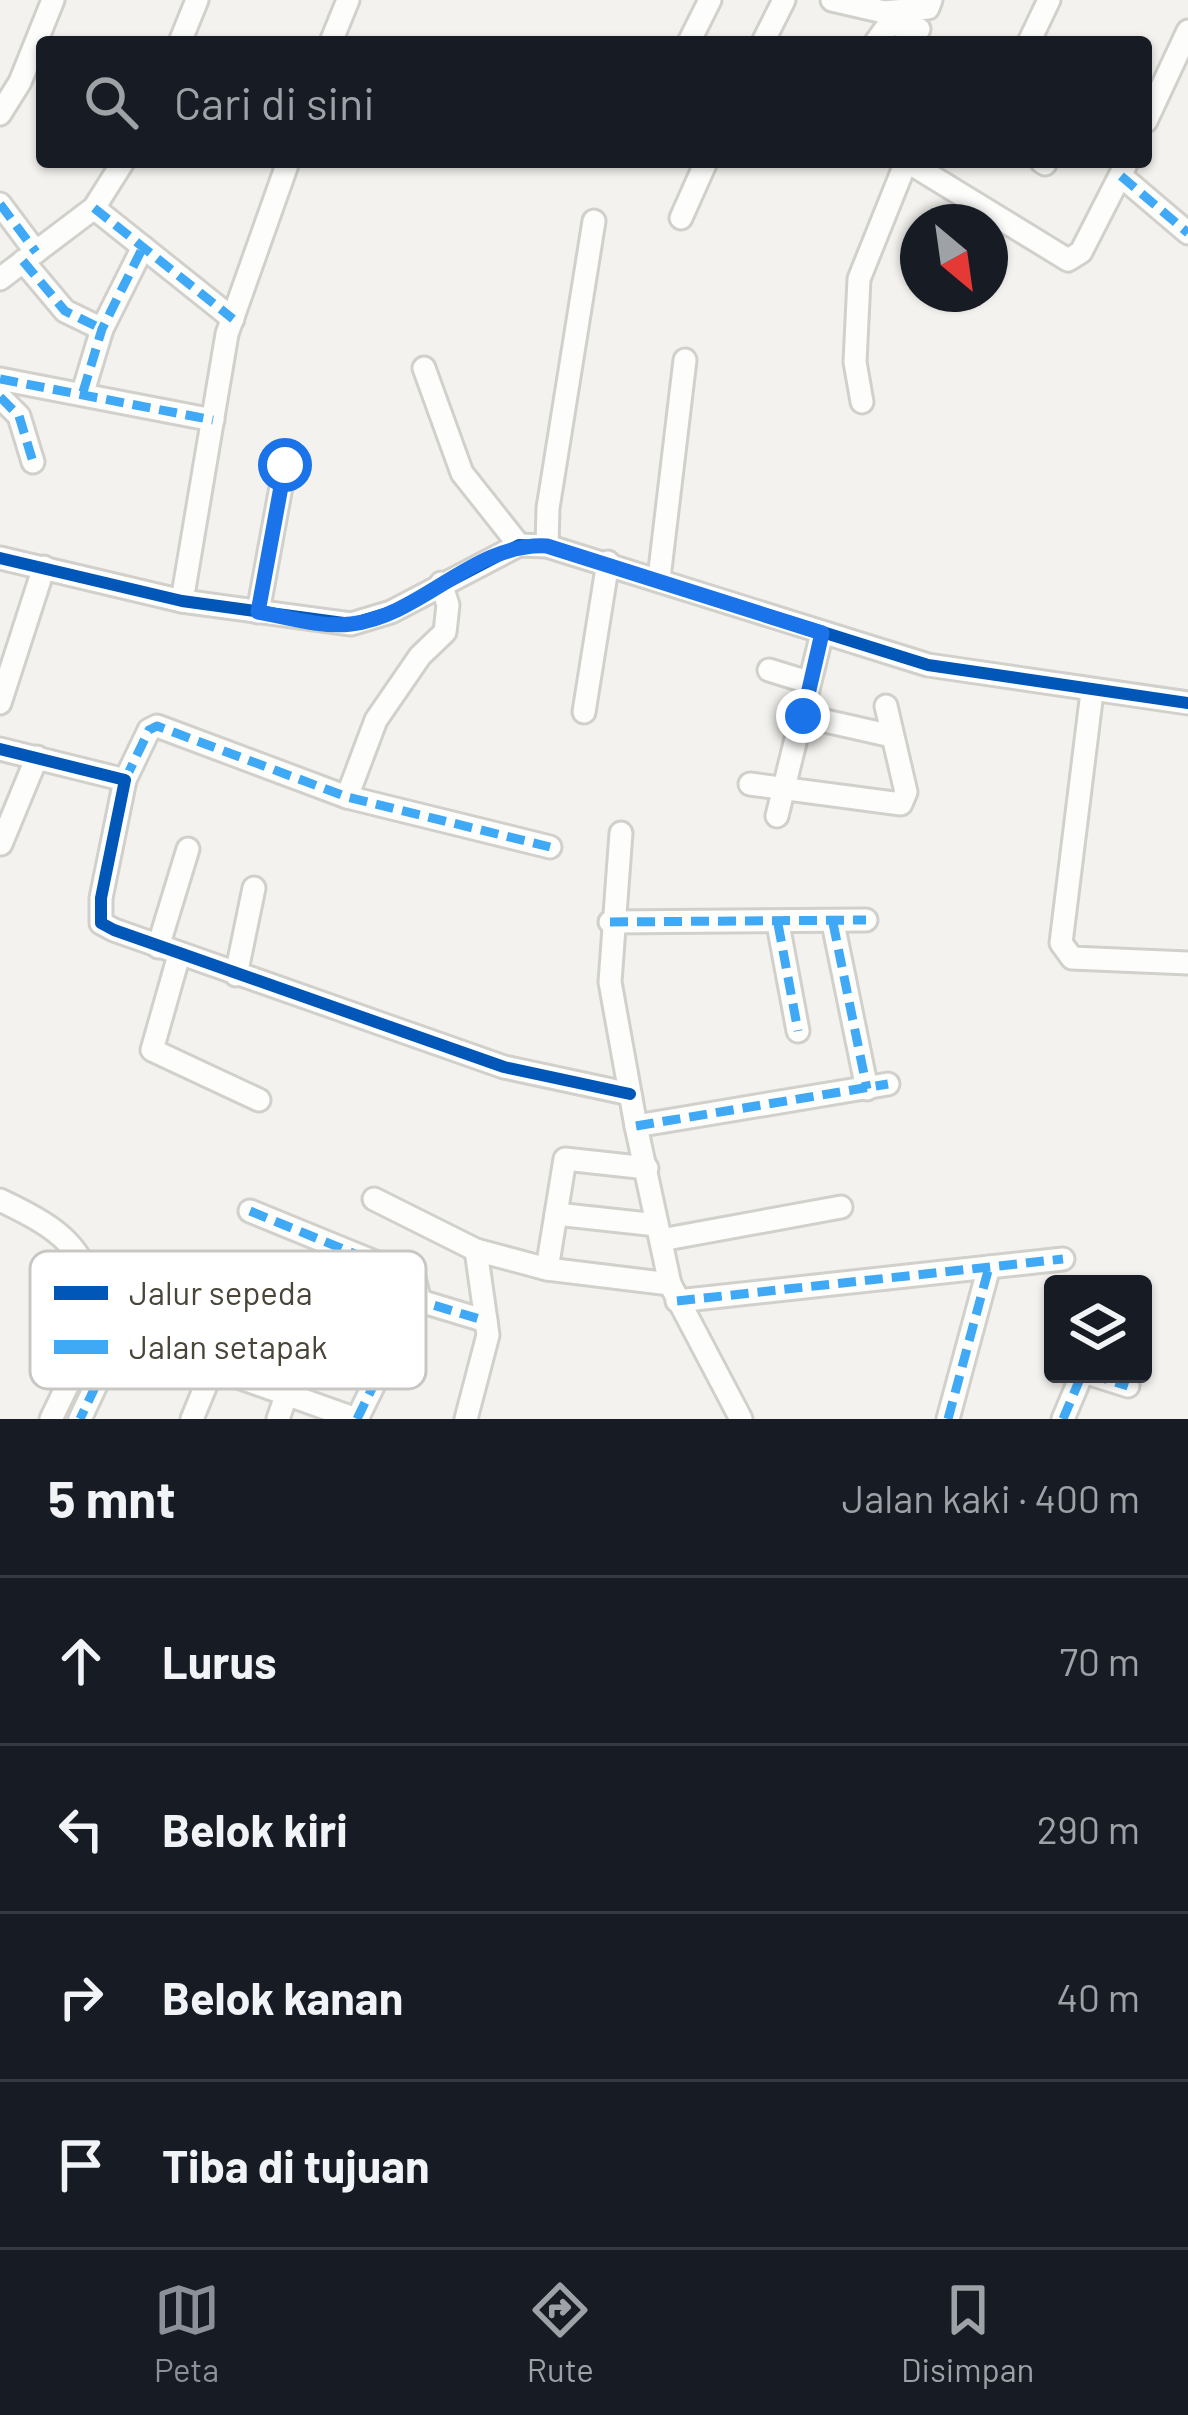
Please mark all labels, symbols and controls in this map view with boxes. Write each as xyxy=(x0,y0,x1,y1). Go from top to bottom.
search box xyxy=(36,36,1152,168)
icon: search xyxy=(78,69,144,135)
text: Cari di sini xyxy=(174,75,375,129)
north arrow xyxy=(900,204,1008,312)
route start xyxy=(258,438,312,492)
route end xyxy=(776,689,830,743)
legend xyxy=(30,1251,426,1389)
text: Jalur sepeda xyxy=(129,1272,313,1312)
map controls xyxy=(1044,1275,1152,1383)
button: layers xyxy=(1044,1275,1152,1383)
text: Jalan setapak xyxy=(129,1326,327,1366)
text: 5 mnt xyxy=(48,1467,176,1528)
text: Jalan kaki · 400 m xyxy=(842,1474,1140,1521)
icon: ahead xyxy=(48,1628,114,1694)
text: Lurus xyxy=(162,1634,277,1688)
text: 70 m xyxy=(1059,1637,1140,1684)
icon: left xyxy=(48,1796,114,1862)
text: Belok kiri xyxy=(162,1802,348,1856)
text: 290 m xyxy=(1037,1805,1140,1852)
icon: right xyxy=(48,1964,114,2030)
text: Belok kanan xyxy=(162,1970,403,2024)
text: 40 m xyxy=(1056,1973,1140,2020)
icon: arrive xyxy=(48,2132,114,2198)
text: Tiba di tujuan xyxy=(162,2138,430,2192)
tab: Peta xyxy=(154,2277,220,2389)
tab: Rute xyxy=(527,2277,594,2389)
tab: Disimpan xyxy=(901,2277,1034,2389)

